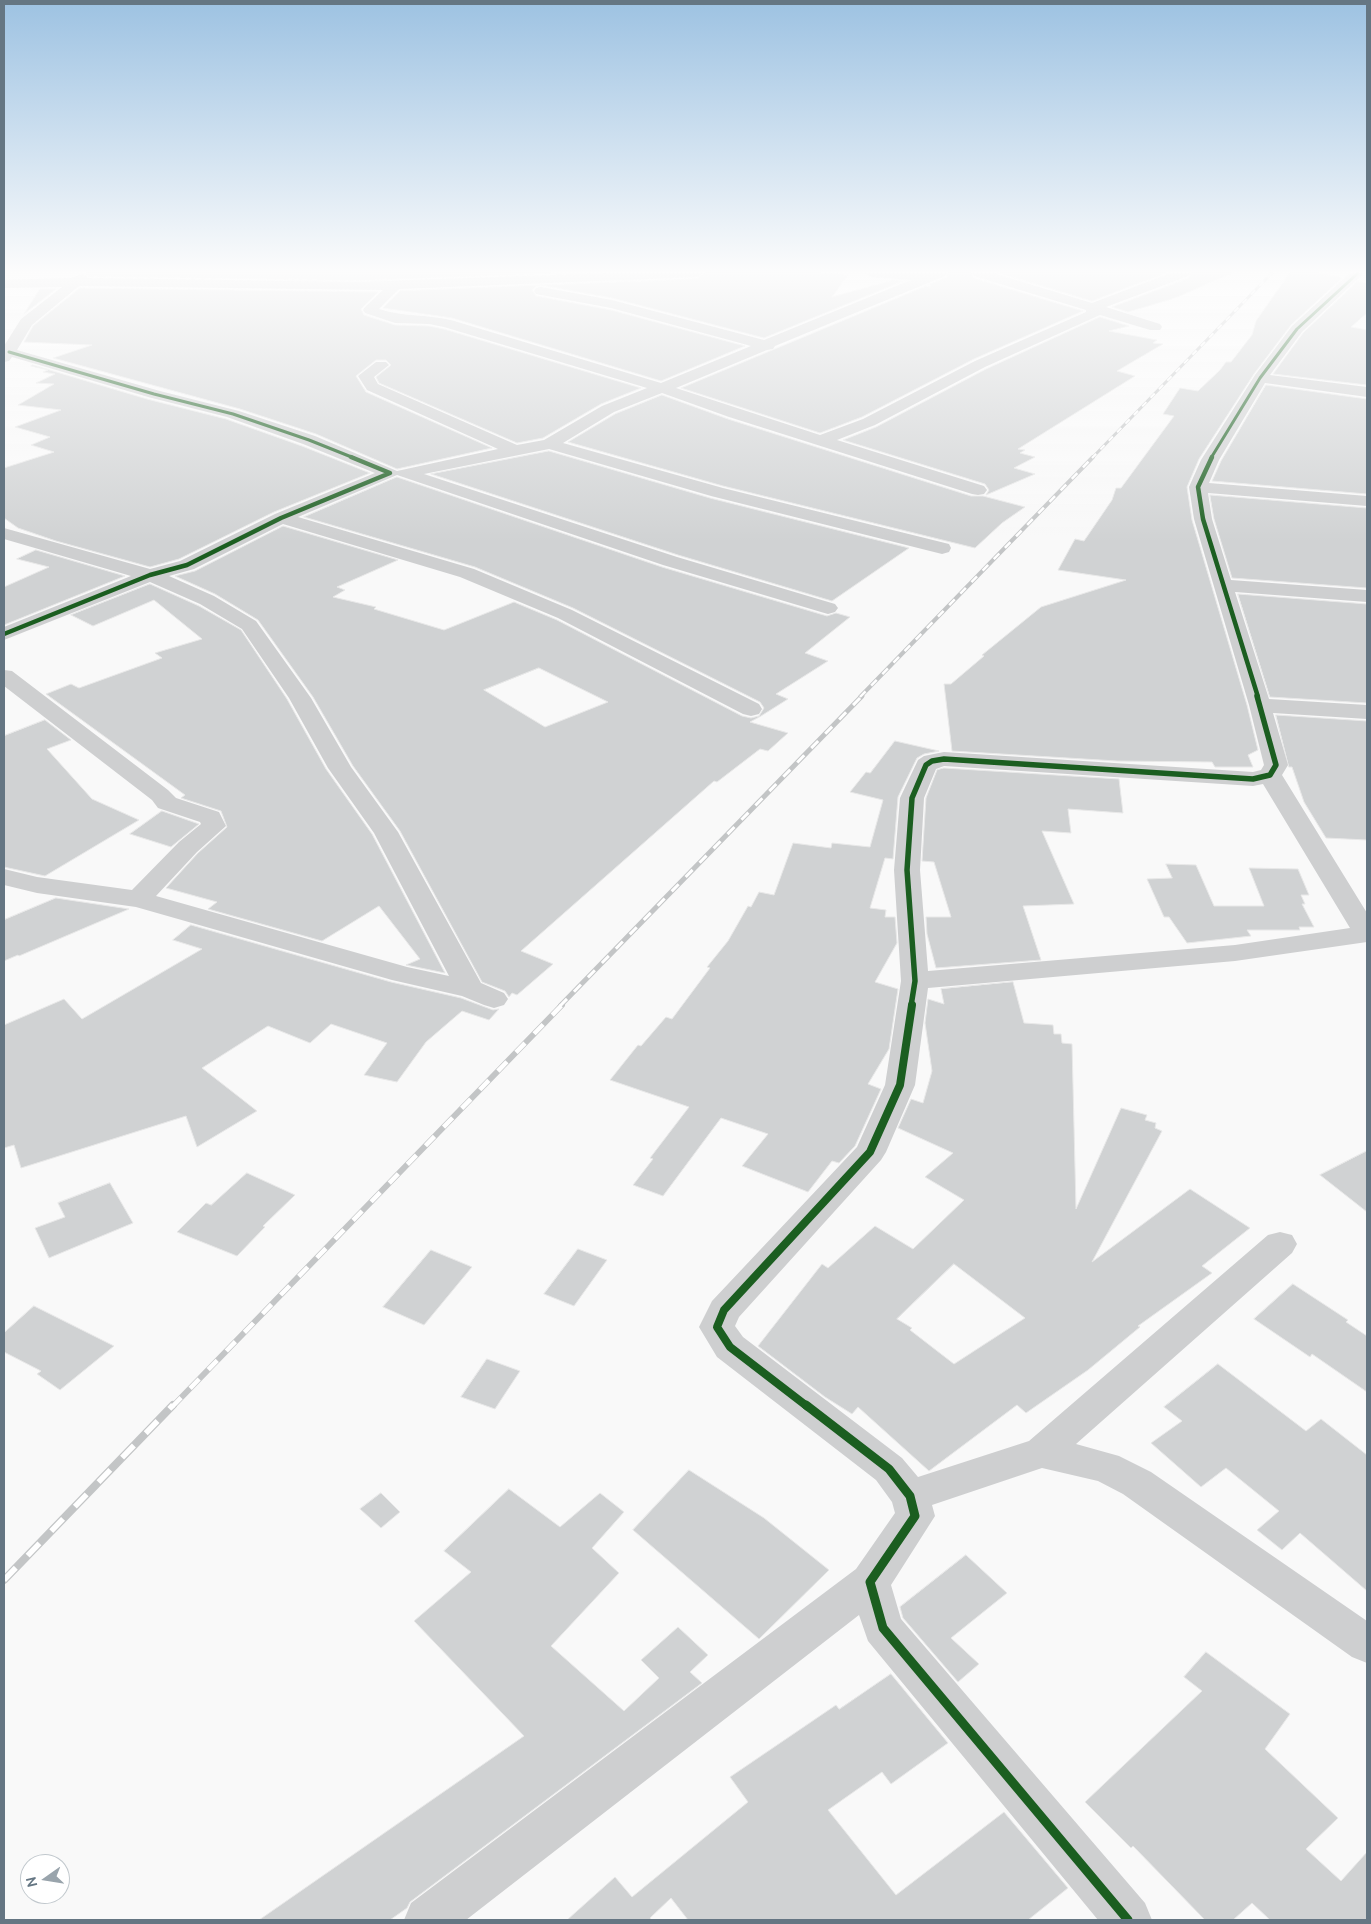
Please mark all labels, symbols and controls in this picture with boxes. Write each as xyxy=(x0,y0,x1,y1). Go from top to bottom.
north arrow xyxy=(20,1854,70,1904)
text: N xyxy=(22,1875,40,1889)

